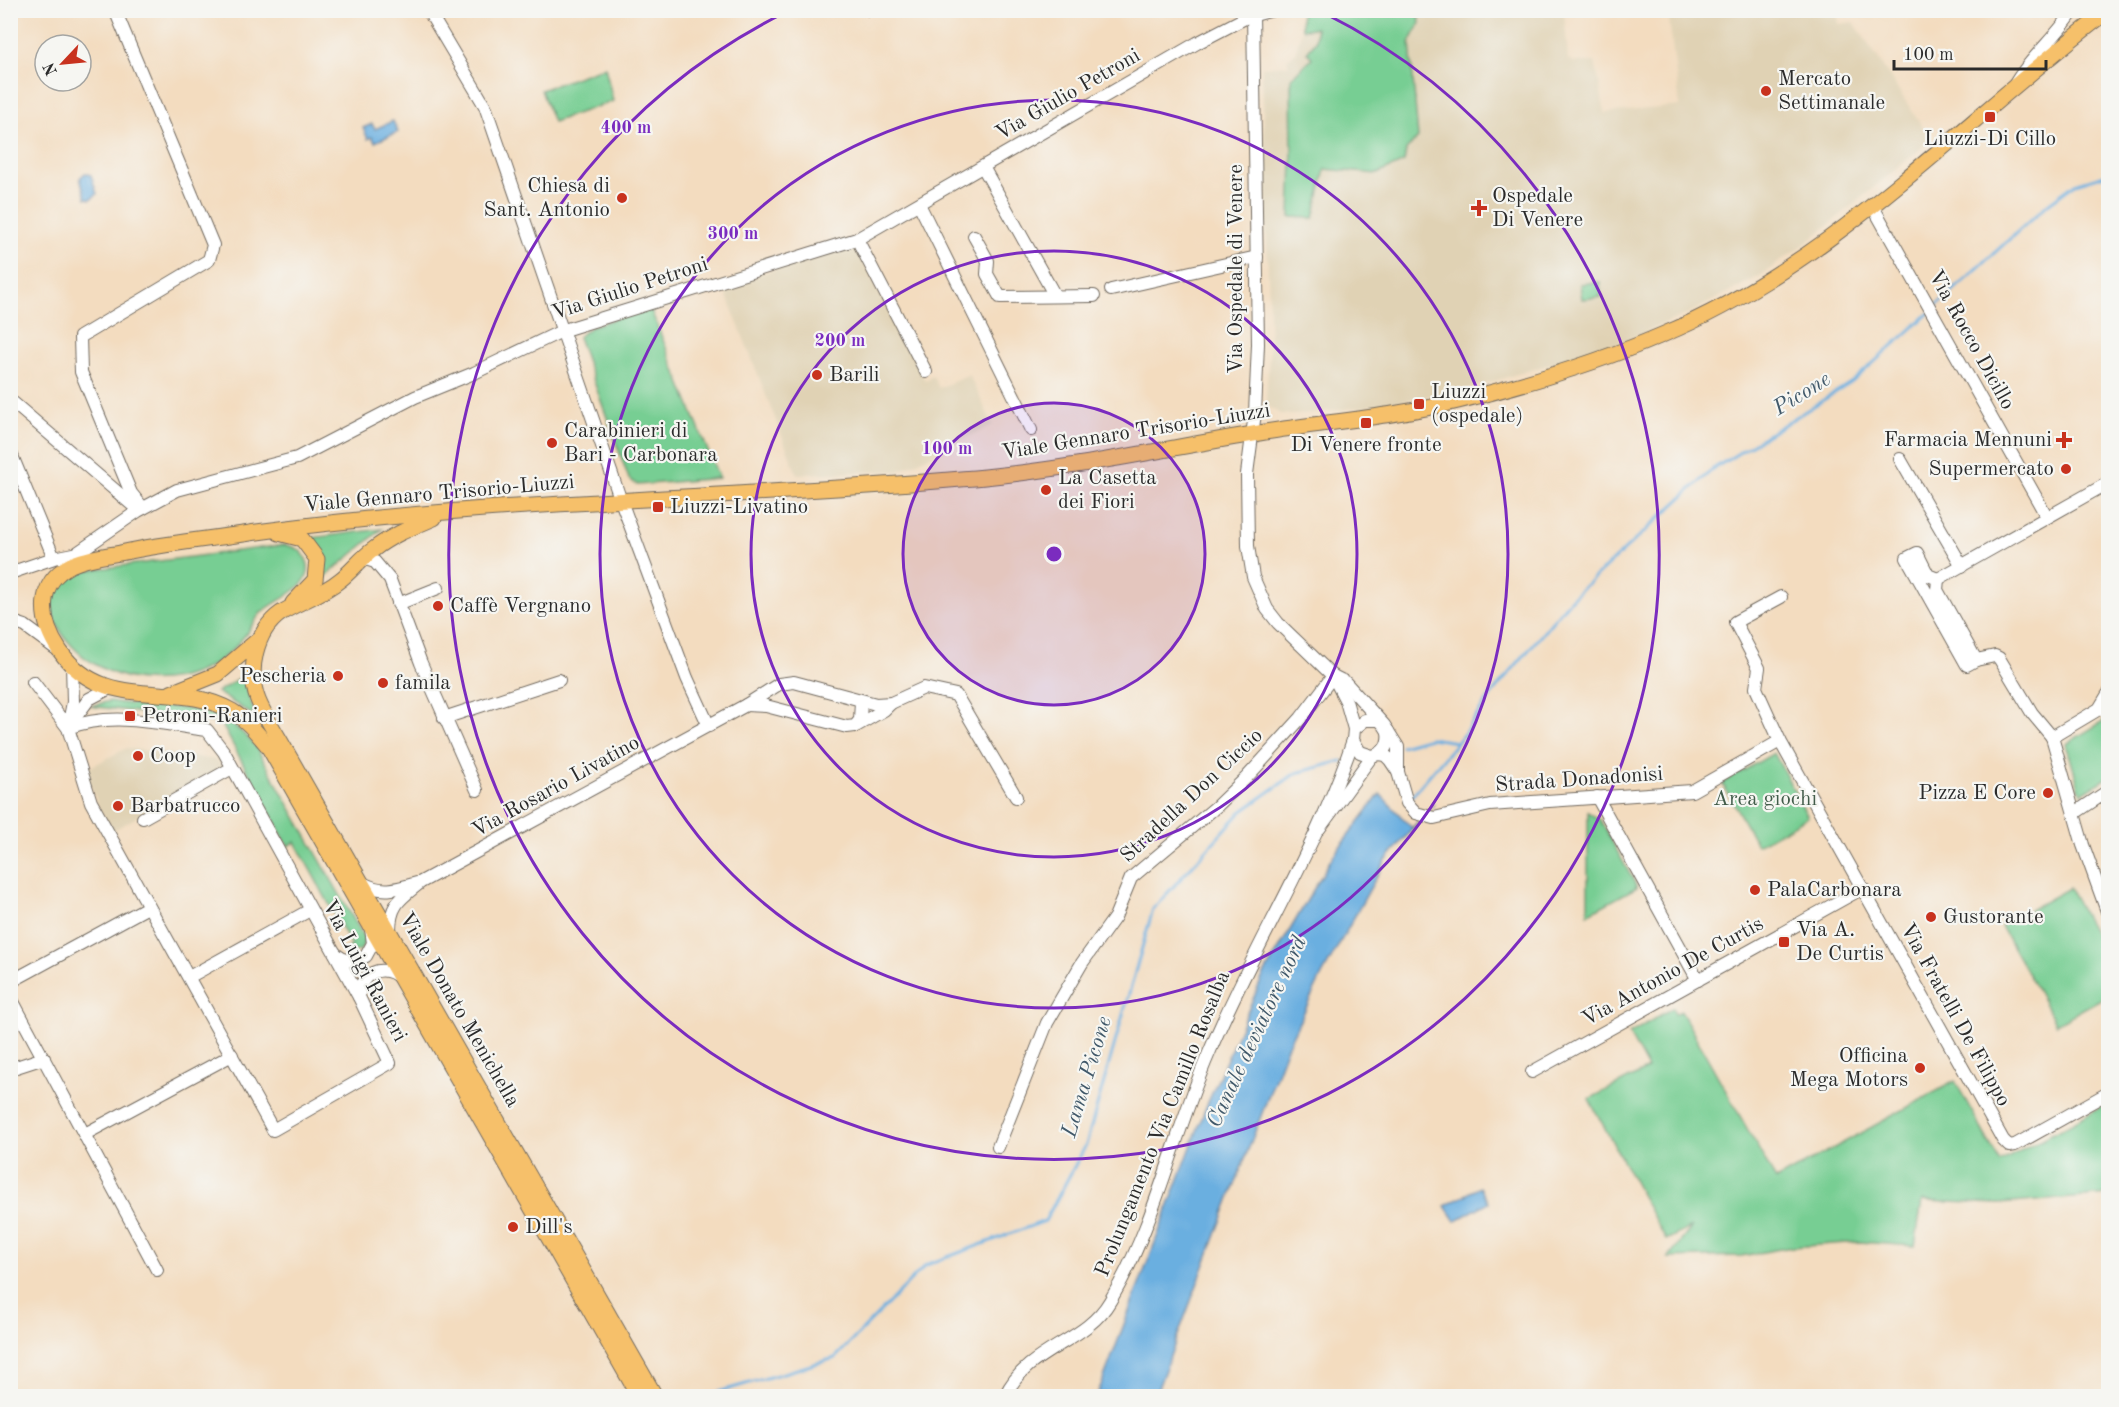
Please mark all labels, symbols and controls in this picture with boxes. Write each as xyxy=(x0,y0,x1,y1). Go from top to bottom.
north arrow xyxy=(33,33,93,93)
scale bar xyxy=(1894,33,2046,71)
street label: Via Giulio Petroni xyxy=(992,45,1144,145)
text: 100 m xyxy=(1903,46,1954,64)
text: N xyxy=(41,59,61,78)
place label: Mercato Settimanale xyxy=(1778,69,1885,114)
marker: Mercato Settimanale xyxy=(1759,84,1773,98)
marker: Liuzzi-Di Cillo xyxy=(1983,110,1997,124)
text: 400 m xyxy=(601,119,651,137)
place label: Liuzzi-Di Cillo xyxy=(1924,129,2056,150)
street label: Via Ospedale di Venere xyxy=(1226,164,1247,374)
place label: Chiesa di Sant. Antonio xyxy=(484,176,610,221)
place label: Ospedale Di Venere xyxy=(1492,186,1583,231)
marker: Chiesa di Sant. Antonio xyxy=(615,191,629,205)
marker: Ospedale Di Venere xyxy=(1470,199,1488,217)
text: 300 m xyxy=(708,225,758,243)
street label: Via Giulio Petroni xyxy=(549,254,711,324)
street label: Via Rocco Dicillo xyxy=(1924,267,2018,413)
text: 200 m xyxy=(815,332,865,350)
place label: Barili xyxy=(829,365,879,386)
marker: Barili xyxy=(810,368,824,382)
water label: Picone xyxy=(1769,368,1834,421)
place label: Liuzzi (ospedale) xyxy=(1431,382,1523,427)
marker: Liuzzi (ospedale) xyxy=(1412,397,1426,411)
street label: Viale Gennaro Trisorio-Liuzzi xyxy=(1000,400,1272,464)
marker: Di Venere fronte xyxy=(1359,416,1373,430)
place label: Carabinieri di Bari - Carbonara xyxy=(564,421,718,466)
place label: Farmacia Mennuni xyxy=(1884,430,2052,451)
marker: Farmacia Mennuni xyxy=(2057,433,2071,447)
place label: Di Venere fronte xyxy=(1290,435,1442,456)
marker: Carabinieri di Bari - Carbonara xyxy=(545,436,559,450)
text: 100 m xyxy=(922,440,972,458)
place label: Supermercato xyxy=(1928,459,2054,480)
marker: Supermercato xyxy=(2059,462,2073,476)
place label: La Casetta dei Fiori xyxy=(1058,468,1157,513)
street label: Viale Gennaro Trisorio-Liuzzi xyxy=(303,472,575,516)
marker: La Casetta dei Fiori xyxy=(1039,483,1053,497)
place label: Liuzzi-Livatino xyxy=(670,497,808,518)
marker: Liuzzi-Livatino xyxy=(651,500,665,514)
centre of rings xyxy=(1044,544,1064,564)
place label: Caffè Vergnano xyxy=(450,596,591,617)
marker: Caffè Vergnano xyxy=(431,599,445,613)
place label: Pescheria xyxy=(239,666,326,687)
marker: Pescheria xyxy=(331,669,345,683)
place label: famila xyxy=(395,673,451,694)
marker: famila xyxy=(376,676,390,690)
place label: Petroni-Ranieri xyxy=(142,706,282,727)
marker: Petroni-Ranieri xyxy=(123,709,137,723)
street label: Stradella Don Ciccio xyxy=(1117,725,1267,867)
street label: Via Rosario Livatino xyxy=(469,732,643,842)
place label: Coop xyxy=(150,746,196,767)
marker: Coop xyxy=(131,749,145,763)
street label: Strada Donadonisi xyxy=(1494,764,1664,796)
place label: Pizza E Core xyxy=(1918,783,2036,804)
marker: Pizza E Core xyxy=(2041,786,2055,800)
park label: Area giochi xyxy=(1713,789,1817,810)
place label: Barbatrucco xyxy=(130,796,241,817)
marker: Barbatrucco xyxy=(111,799,125,813)
place label: PalaCarbonara xyxy=(1767,880,1902,901)
marker: PalaCarbonara xyxy=(1748,883,1762,897)
street label: Via Luigi Ranieri xyxy=(318,897,410,1045)
place label: Gustorante xyxy=(1943,907,2044,928)
street label: Viale Donato Menichella xyxy=(395,909,523,1111)
marker: Gustorante xyxy=(1924,910,1938,924)
street label: Via Antonio De Curtis xyxy=(1579,913,1767,1031)
place label: Via A. De Curtis xyxy=(1796,920,1884,965)
street label: Via Fratelli De Filippo xyxy=(1896,920,2014,1110)
water label: Canale deviatore nord xyxy=(1203,933,1311,1131)
marker: Via A. De Curtis xyxy=(1777,935,1791,949)
street label: Prolungamento Via Camillo Rosalba xyxy=(1092,968,1234,1280)
water label: Lama Picone xyxy=(1058,1014,1116,1141)
place label: Officina Mega Motors xyxy=(1790,1046,1908,1091)
marker: Officina Mega Motors xyxy=(1913,1061,1927,1075)
place label: Dill's xyxy=(525,1217,573,1238)
marker: Dill's xyxy=(506,1220,520,1234)

